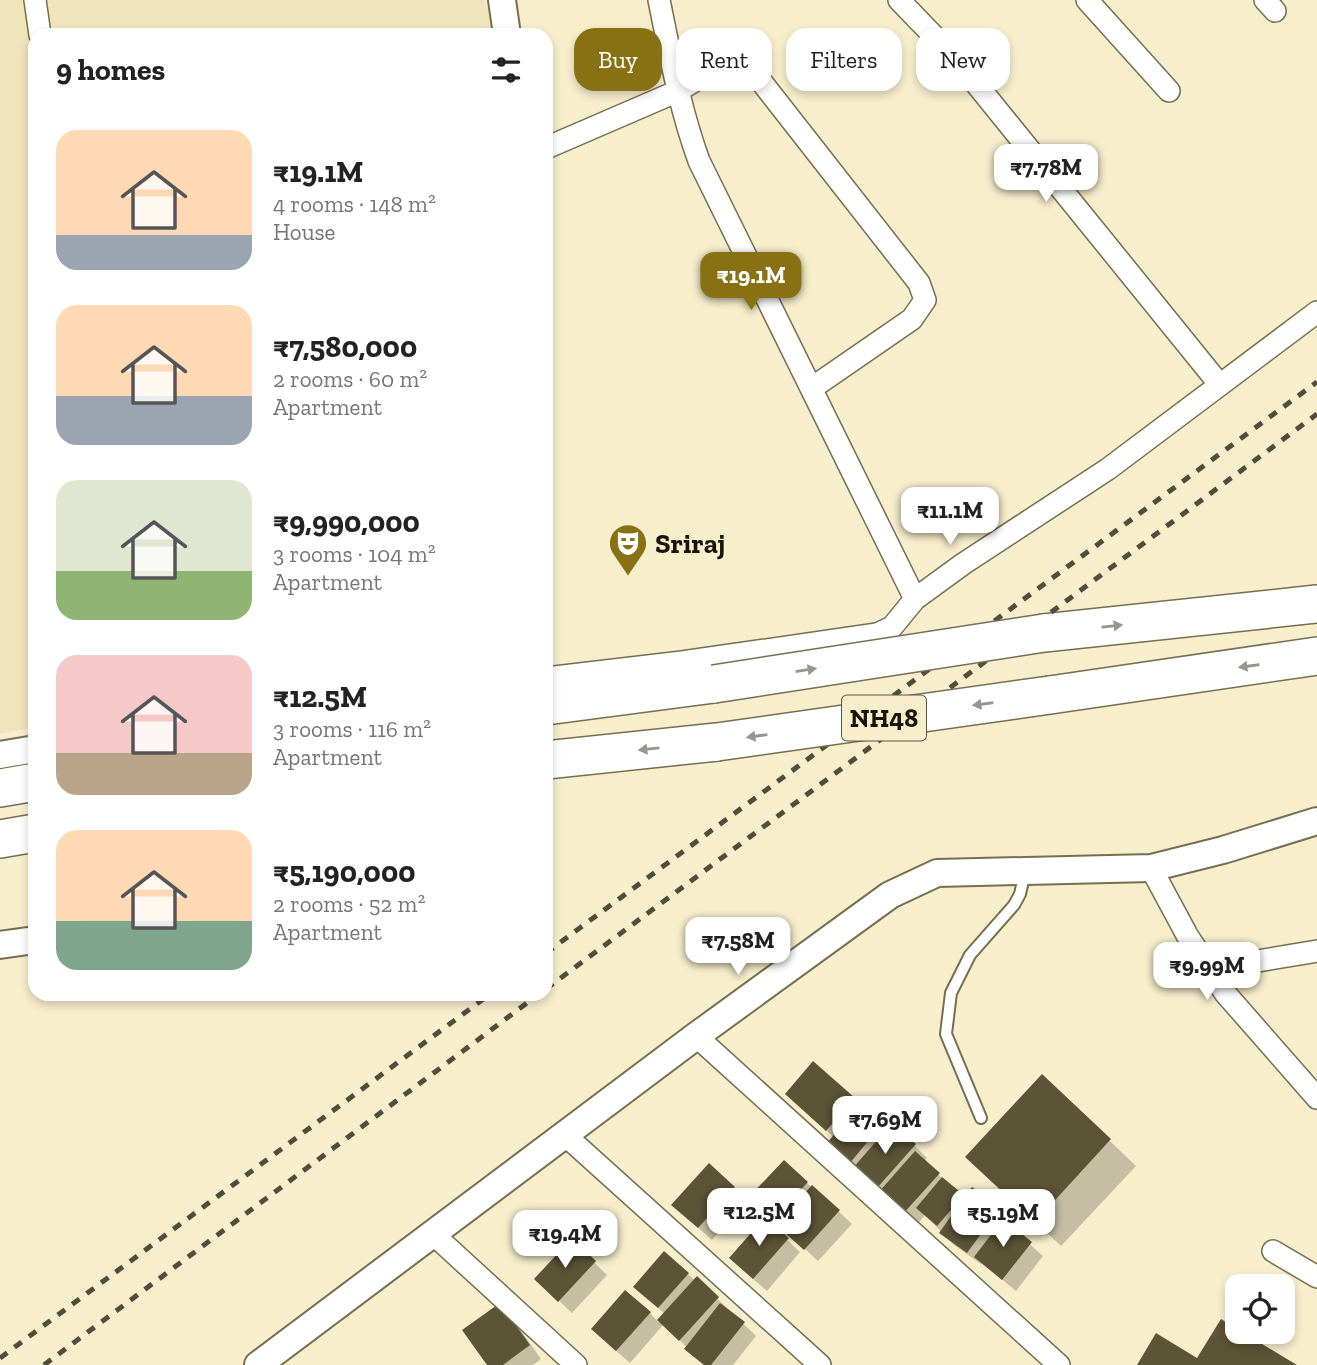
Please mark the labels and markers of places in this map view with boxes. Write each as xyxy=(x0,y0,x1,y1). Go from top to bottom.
pin: ₹7.78M xyxy=(989,144,1103,204)
pin: ₹19.1M xyxy=(694,252,808,312)
pin: ₹11.1M xyxy=(893,488,1007,547)
theatre icon: Sriraj xyxy=(607,522,649,577)
place label: Sriraj xyxy=(655,527,725,560)
pin: ₹7.58M xyxy=(681,918,795,977)
pin: ₹9.99M xyxy=(1150,942,1264,1002)
pin: ₹7.69M xyxy=(828,1096,942,1156)
pin: ₹12.5M xyxy=(702,1188,816,1248)
pin: ₹5.19M xyxy=(946,1190,1060,1249)
pin: ₹19.4M xyxy=(508,1210,622,1270)

